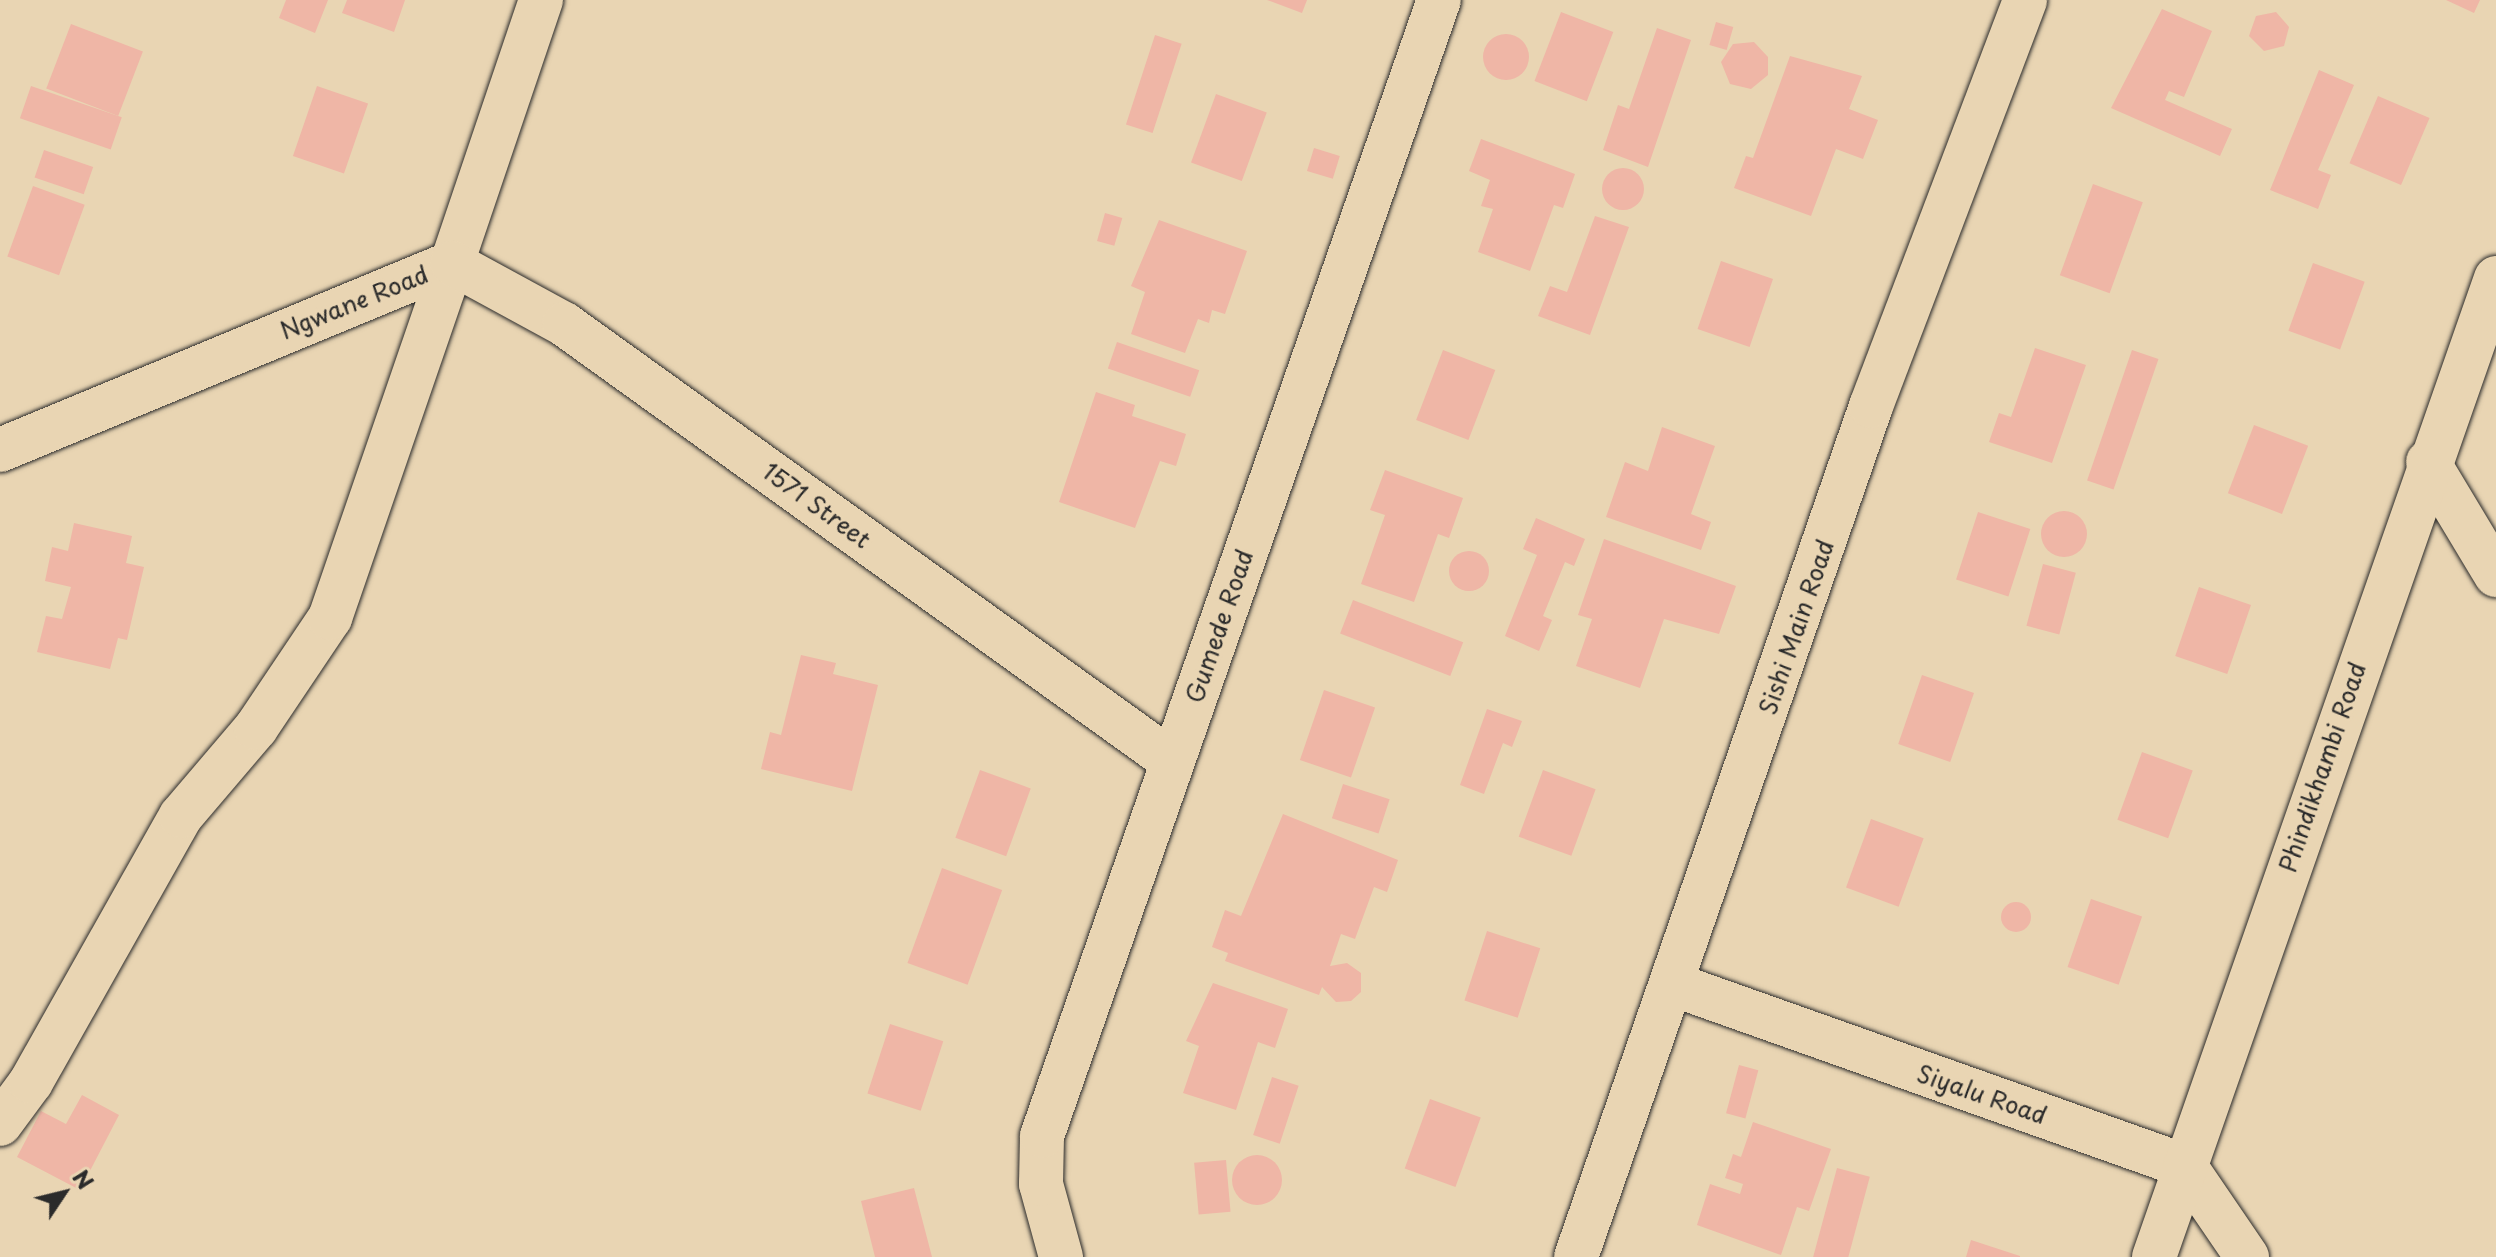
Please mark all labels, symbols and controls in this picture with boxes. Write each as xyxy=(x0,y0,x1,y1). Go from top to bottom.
street label: Ngwane Road xyxy=(275,259,433,345)
street label: 1571 Street xyxy=(757,456,877,554)
street label: Sishi Main Road xyxy=(1752,535,1840,719)
street label: Gumede Road xyxy=(1179,545,1259,707)
street label: Phindikhambi Road xyxy=(2272,658,2372,876)
street label: Siyalu Road xyxy=(1913,1058,2051,1130)
north arrow xyxy=(24,1153,104,1233)
text: N xyxy=(66,1162,103,1196)

